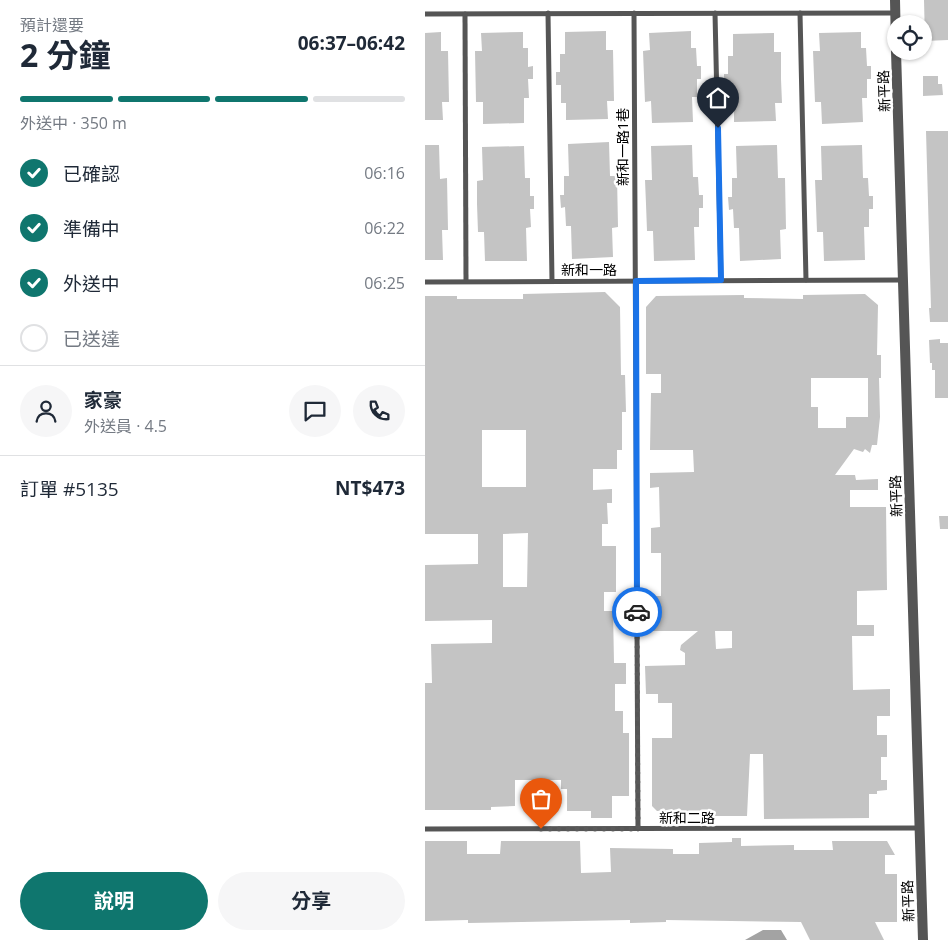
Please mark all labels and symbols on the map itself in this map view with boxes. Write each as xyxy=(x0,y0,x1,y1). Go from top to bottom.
street label: 新平路 xyxy=(873,70,894,112)
pin xyxy=(697,77,739,128)
street label: 新和一路1巷 xyxy=(613,108,632,186)
street label: 新和一路 xyxy=(561,260,617,279)
street label: 新平路 xyxy=(885,475,906,517)
courier xyxy=(612,587,662,637)
pin xyxy=(520,778,562,829)
street label: 新和二路 xyxy=(659,808,715,827)
street label: 新平路 xyxy=(897,880,918,922)

